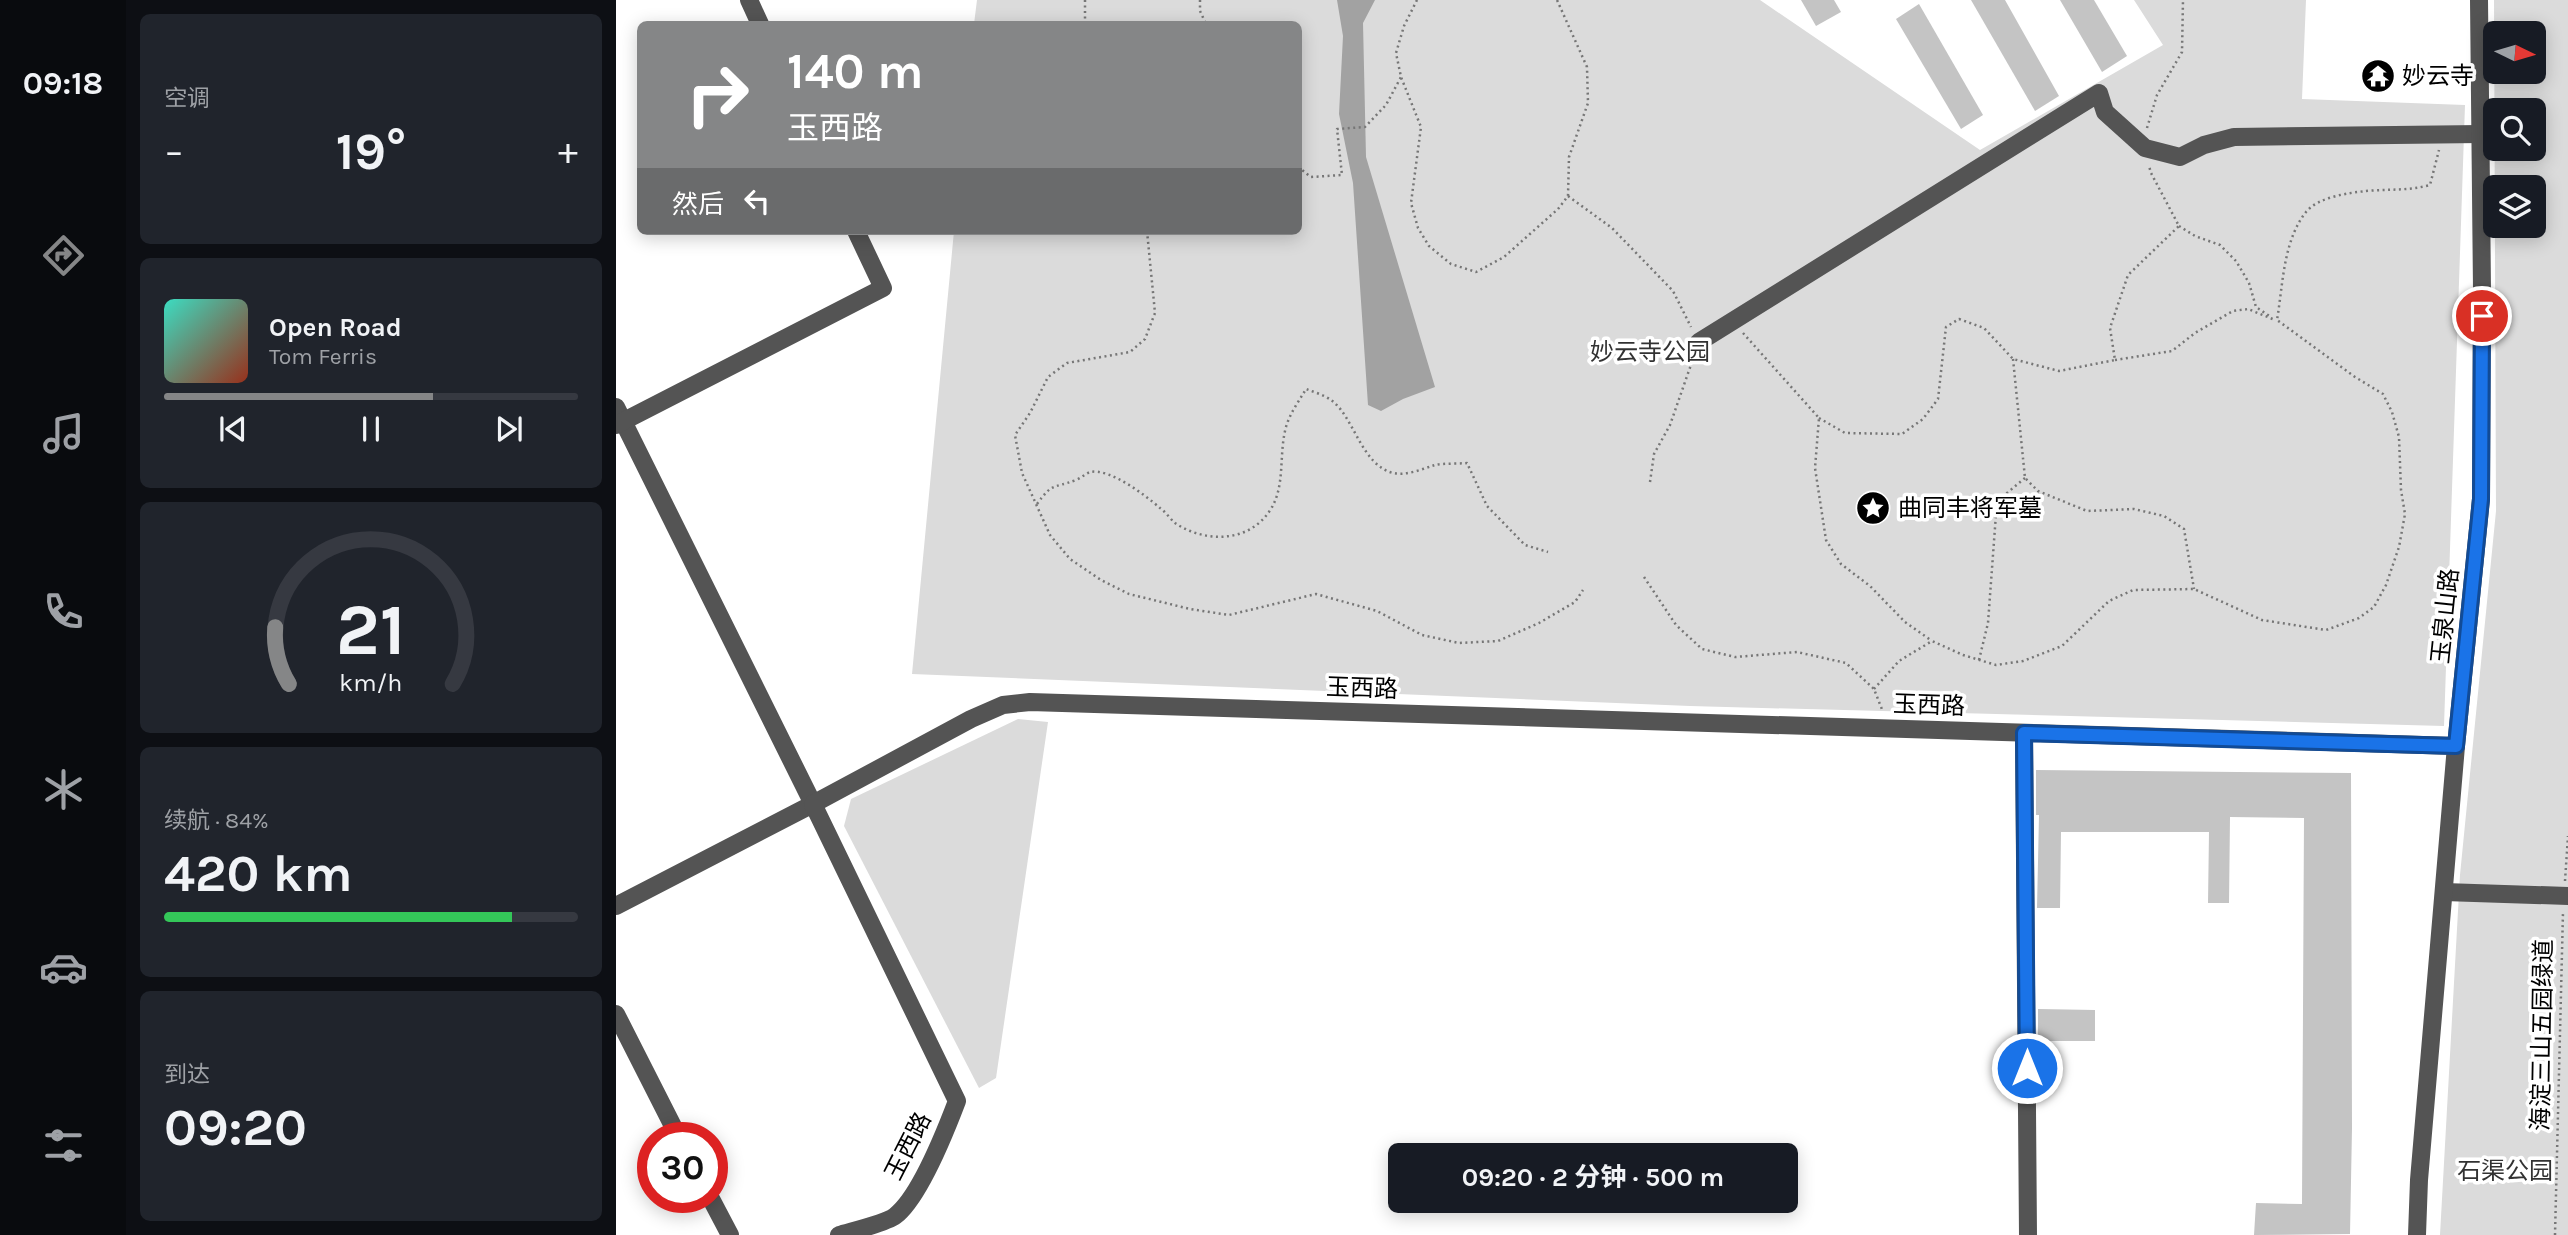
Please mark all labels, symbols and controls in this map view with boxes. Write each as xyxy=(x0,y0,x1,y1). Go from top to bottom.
north arrow xyxy=(2483,21,2546,84)
map controls xyxy=(2483,21,2546,238)
text: 140 m xyxy=(787,43,924,100)
icon: right xyxy=(672,49,763,140)
temple icon: 妙云寺 xyxy=(2359,57,2397,95)
place label: 妙云寺 xyxy=(2402,62,2474,90)
text: 09:18 xyxy=(23,65,103,102)
text: 空调 xyxy=(164,85,210,112)
button: search xyxy=(2483,98,2546,161)
text: 玉西路 xyxy=(787,110,883,147)
text: 19° xyxy=(336,121,406,182)
text: − xyxy=(164,129,184,174)
text: + xyxy=(558,129,578,174)
button: layers xyxy=(2483,175,2546,238)
icon: left xyxy=(738,182,776,220)
text: 然后 xyxy=(672,189,724,220)
icon: directions xyxy=(39,231,88,280)
pin xyxy=(2452,286,2512,346)
icon: arrive xyxy=(2463,297,2501,335)
text: Open Road xyxy=(269,312,402,343)
park label: 妙云寺公园 xyxy=(1590,338,1710,366)
text: Tom Ferris xyxy=(269,343,377,370)
icon: music xyxy=(39,409,88,458)
icon: previous xyxy=(214,410,252,448)
icon: pause xyxy=(352,410,390,448)
icon: next xyxy=(490,410,528,448)
place icon: 曲同丰将军墓 xyxy=(1854,489,1892,527)
place label: 曲同丰将军墓 xyxy=(1898,494,2042,522)
street label: 玉泉山路 xyxy=(2426,567,2464,665)
icon: phone xyxy=(39,587,88,636)
text: 21 xyxy=(336,587,406,672)
text: km/h xyxy=(339,667,403,696)
street label: 玉西路 xyxy=(1326,673,1398,703)
street label: 玉西路 xyxy=(1893,690,1965,720)
icon: climate xyxy=(39,765,88,814)
text: 续航 · 84% xyxy=(164,807,269,834)
text: 420 km xyxy=(164,843,353,904)
street label: 海淀三山五园绿道 xyxy=(2526,939,2558,1131)
icon: car xyxy=(39,943,88,992)
position arrow xyxy=(1990,1031,2064,1105)
text: 到达 xyxy=(164,1061,210,1088)
text: 09:20 xyxy=(164,1097,307,1158)
street label: 玉西路 xyxy=(879,1108,937,1184)
icon: filters xyxy=(39,1121,88,1170)
speed limit sign: 30 xyxy=(637,1122,728,1213)
park label: 石渠公园 xyxy=(2457,1157,2553,1185)
text: 09:20 · 2 分钟 · 500 m xyxy=(1462,1162,1724,1193)

